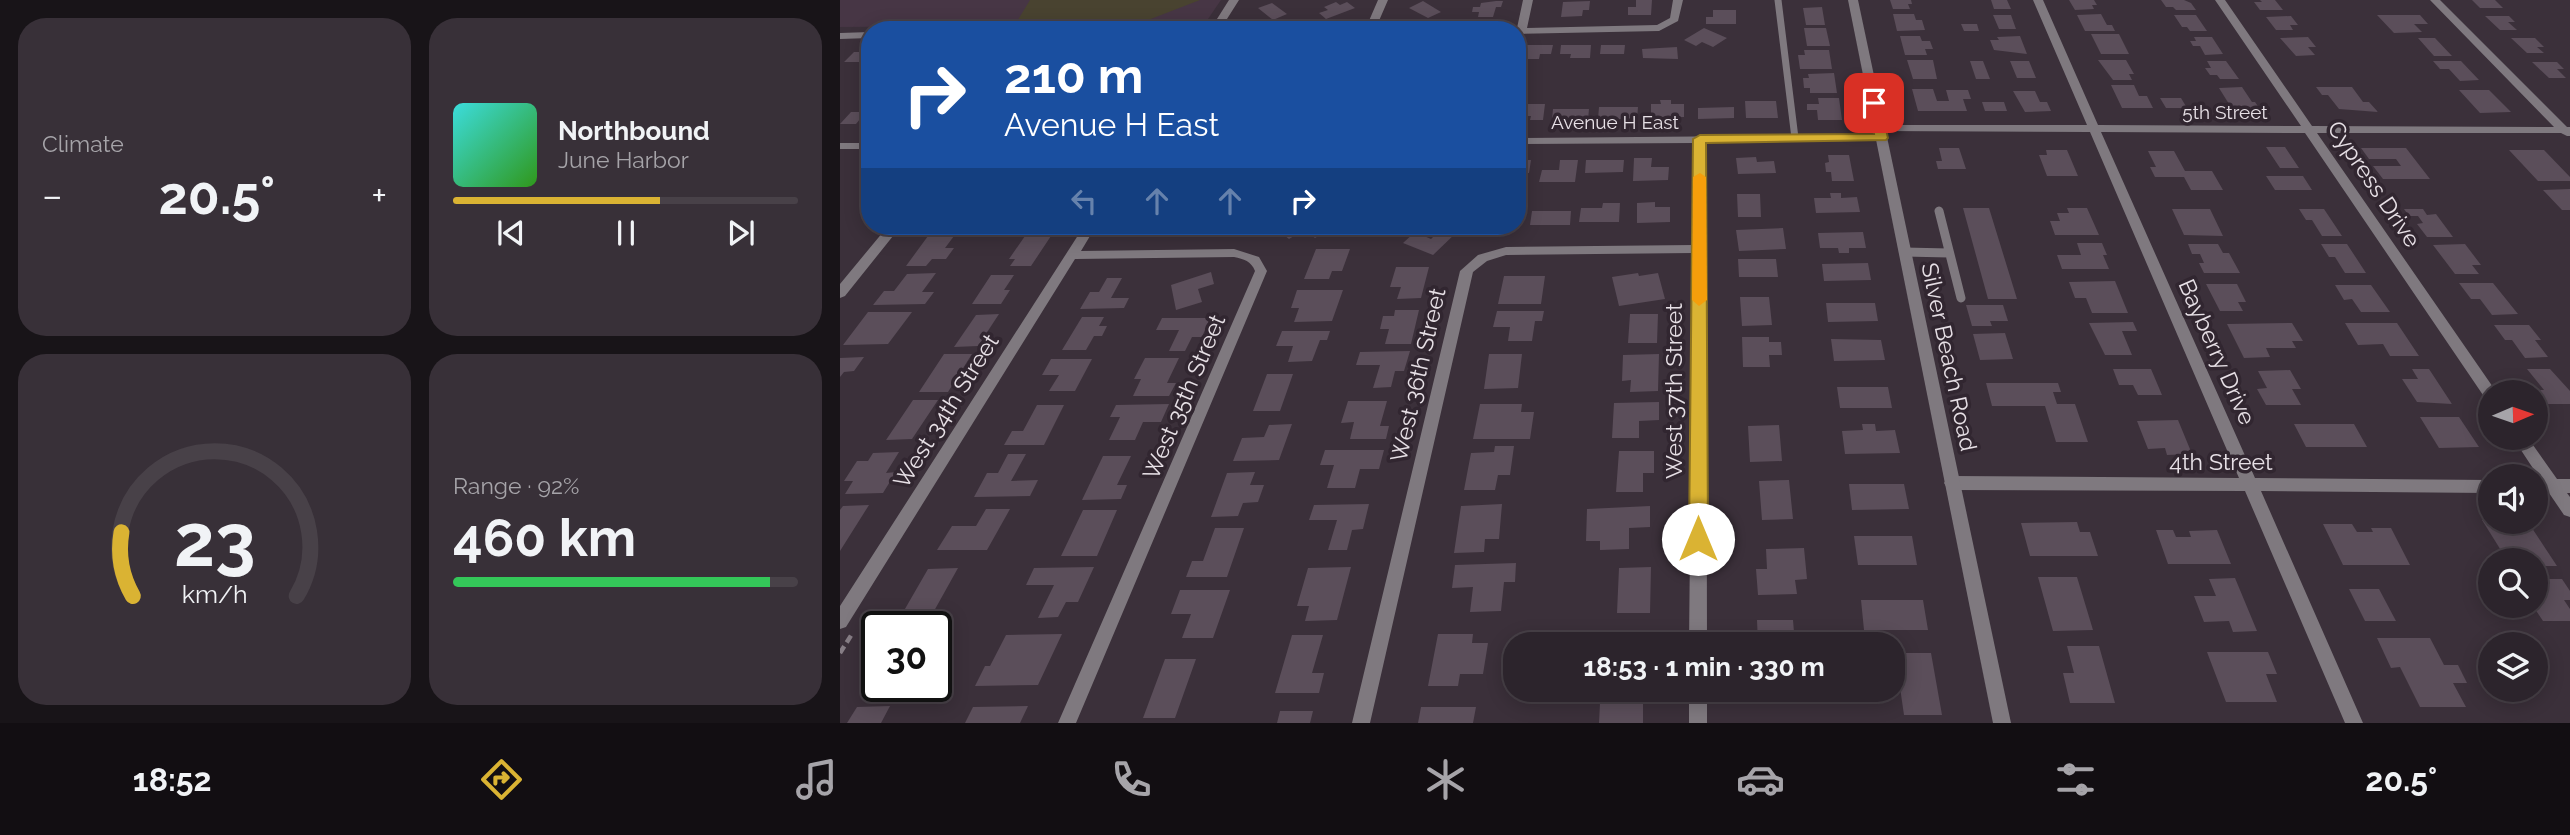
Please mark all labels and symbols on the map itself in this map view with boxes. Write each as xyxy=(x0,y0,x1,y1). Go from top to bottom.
pin xyxy=(1844,73,1904,133)
street label: 5th Street xyxy=(2182,101,2268,123)
street label: Avenue H East xyxy=(1551,111,1680,133)
street label: Cypress Drive xyxy=(2322,115,2427,252)
street label: Silver Beach Road xyxy=(1916,260,1983,454)
street label: Bayberry Drive xyxy=(2173,275,2262,429)
street label: West 36th Street xyxy=(1384,285,1451,464)
street label: West 37th Street xyxy=(1660,303,1687,479)
street label: West 35th Street xyxy=(1137,310,1231,483)
street label: West 34th Street xyxy=(887,329,1004,493)
north arrow xyxy=(2478,380,2548,450)
street label: 4th Street xyxy=(2169,448,2273,475)
position arrow xyxy=(1661,502,1735,576)
speed limit sign: 30 xyxy=(861,611,952,702)

